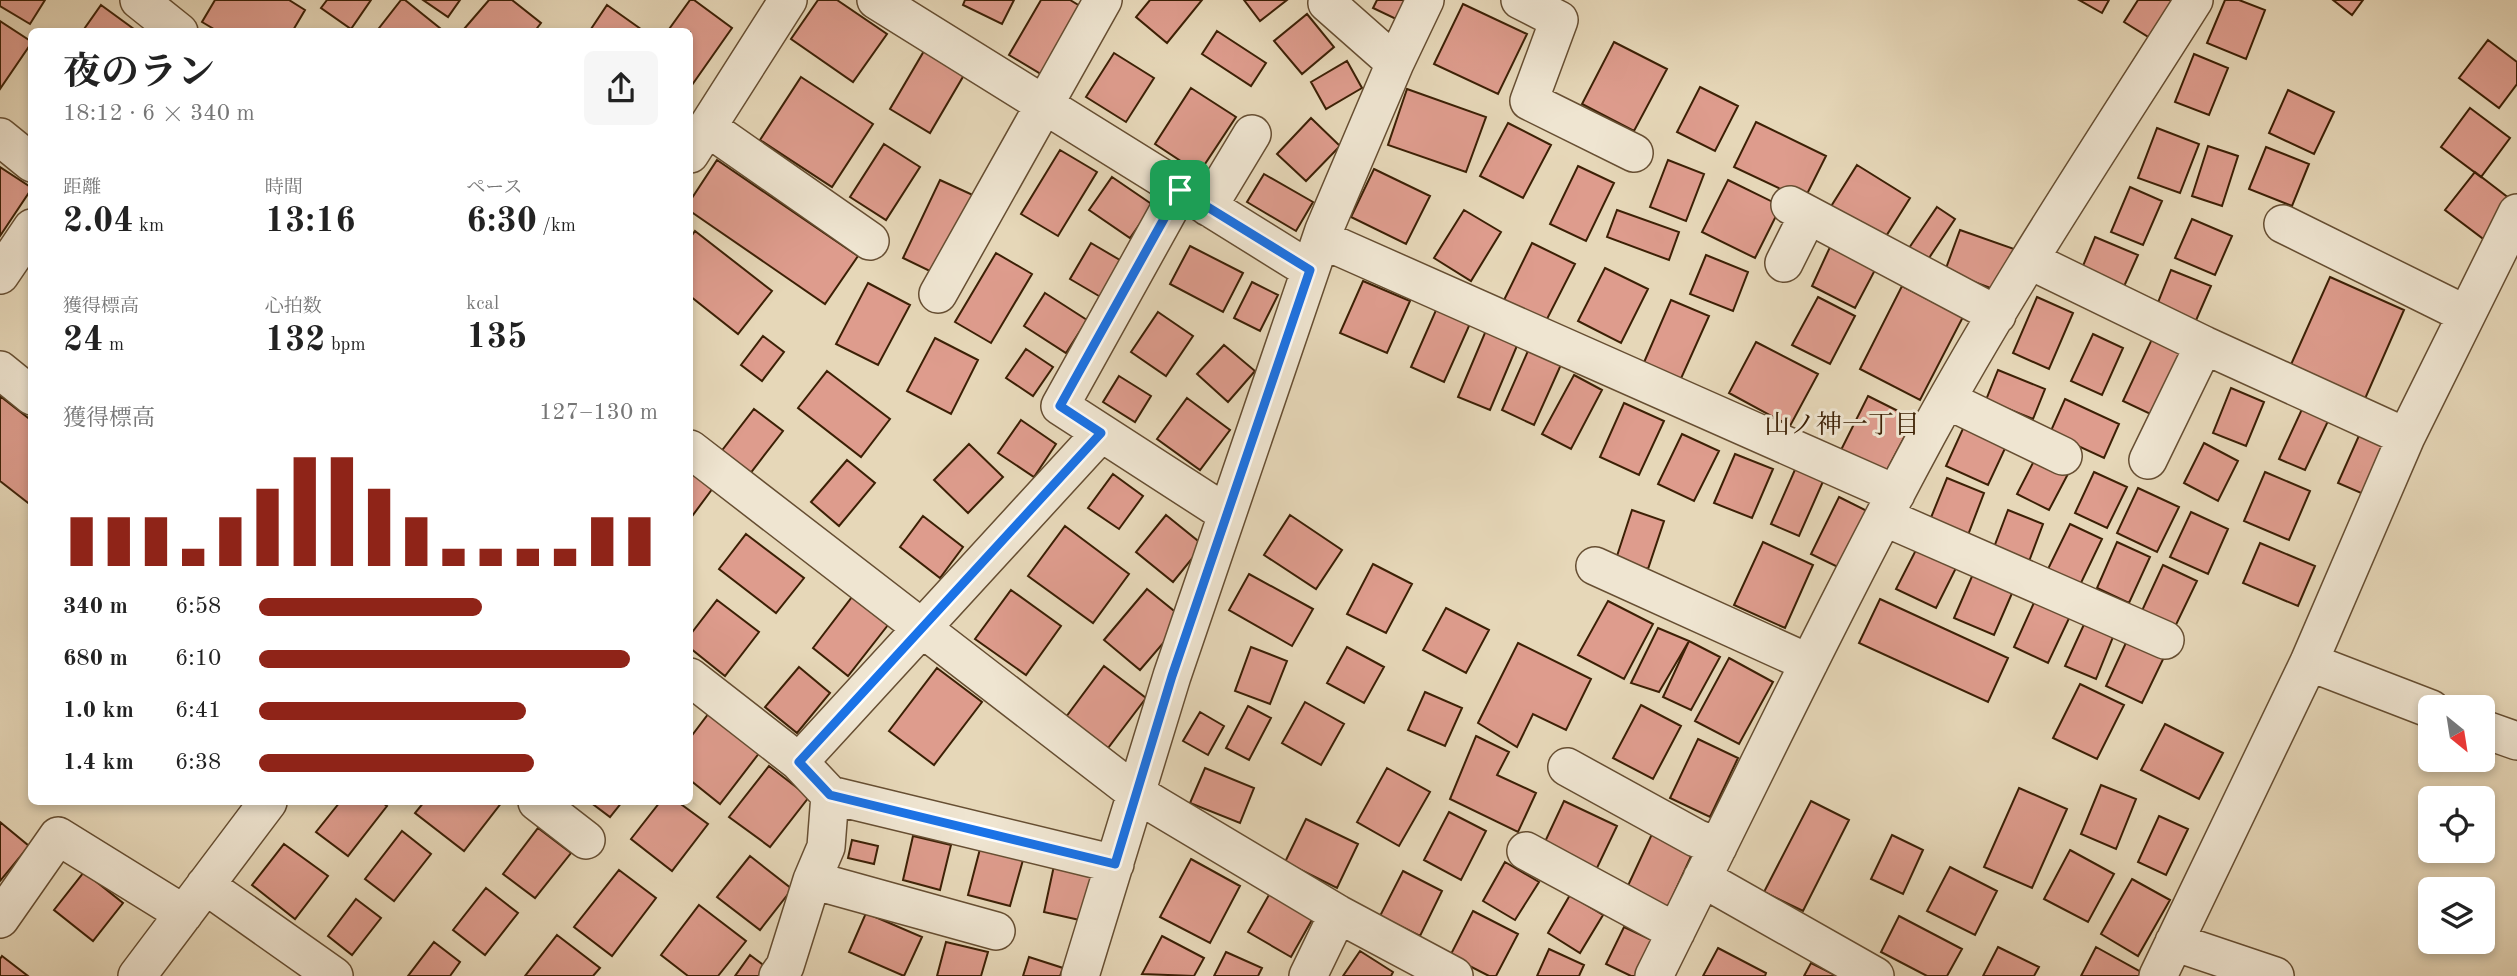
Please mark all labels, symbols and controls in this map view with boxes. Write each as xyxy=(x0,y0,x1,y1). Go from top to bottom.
button: share xyxy=(584,51,658,125)
text: 夜のラン xyxy=(63,55,215,93)
text: 18:12 · 6 × 340 m xyxy=(63,102,255,125)
pin xyxy=(1150,160,1210,220)
icon: arrive xyxy=(1161,171,1199,209)
text: 距離 xyxy=(63,179,101,198)
text: 時間 xyxy=(265,179,303,198)
text: ペース xyxy=(466,179,522,198)
text: 2.04 xyxy=(63,204,134,239)
text: 13:16 xyxy=(265,204,356,239)
text: 6:30 xyxy=(466,204,537,239)
text: km xyxy=(134,217,164,236)
text: /km xyxy=(537,217,576,236)
text: kcal xyxy=(466,295,499,314)
text: 獲得標高 xyxy=(63,298,139,317)
text: 心拍数 xyxy=(265,298,322,317)
text: 135 xyxy=(466,320,527,355)
text: 24 xyxy=(63,323,104,358)
text: 132 xyxy=(265,323,326,358)
text: m xyxy=(104,336,124,355)
text: bpm xyxy=(326,336,366,355)
text: 127–130 m xyxy=(539,401,658,424)
text: 獲得標高 xyxy=(63,407,155,430)
district label: 山ノ神一丁目 xyxy=(1764,411,1920,439)
text: 340 m xyxy=(63,595,128,618)
text: 6:58 xyxy=(175,595,221,618)
text: 680 m xyxy=(63,647,128,670)
text: 6:10 xyxy=(175,647,221,670)
north arrow xyxy=(2418,695,2496,772)
map controls xyxy=(2418,695,2495,954)
text: 1.0 km xyxy=(63,699,134,722)
text: 6:41 xyxy=(175,699,221,722)
text: 1.4 km xyxy=(63,751,134,774)
text: 6:38 xyxy=(175,751,221,774)
button: locate xyxy=(2418,786,2495,863)
button: layers xyxy=(2418,877,2495,954)

